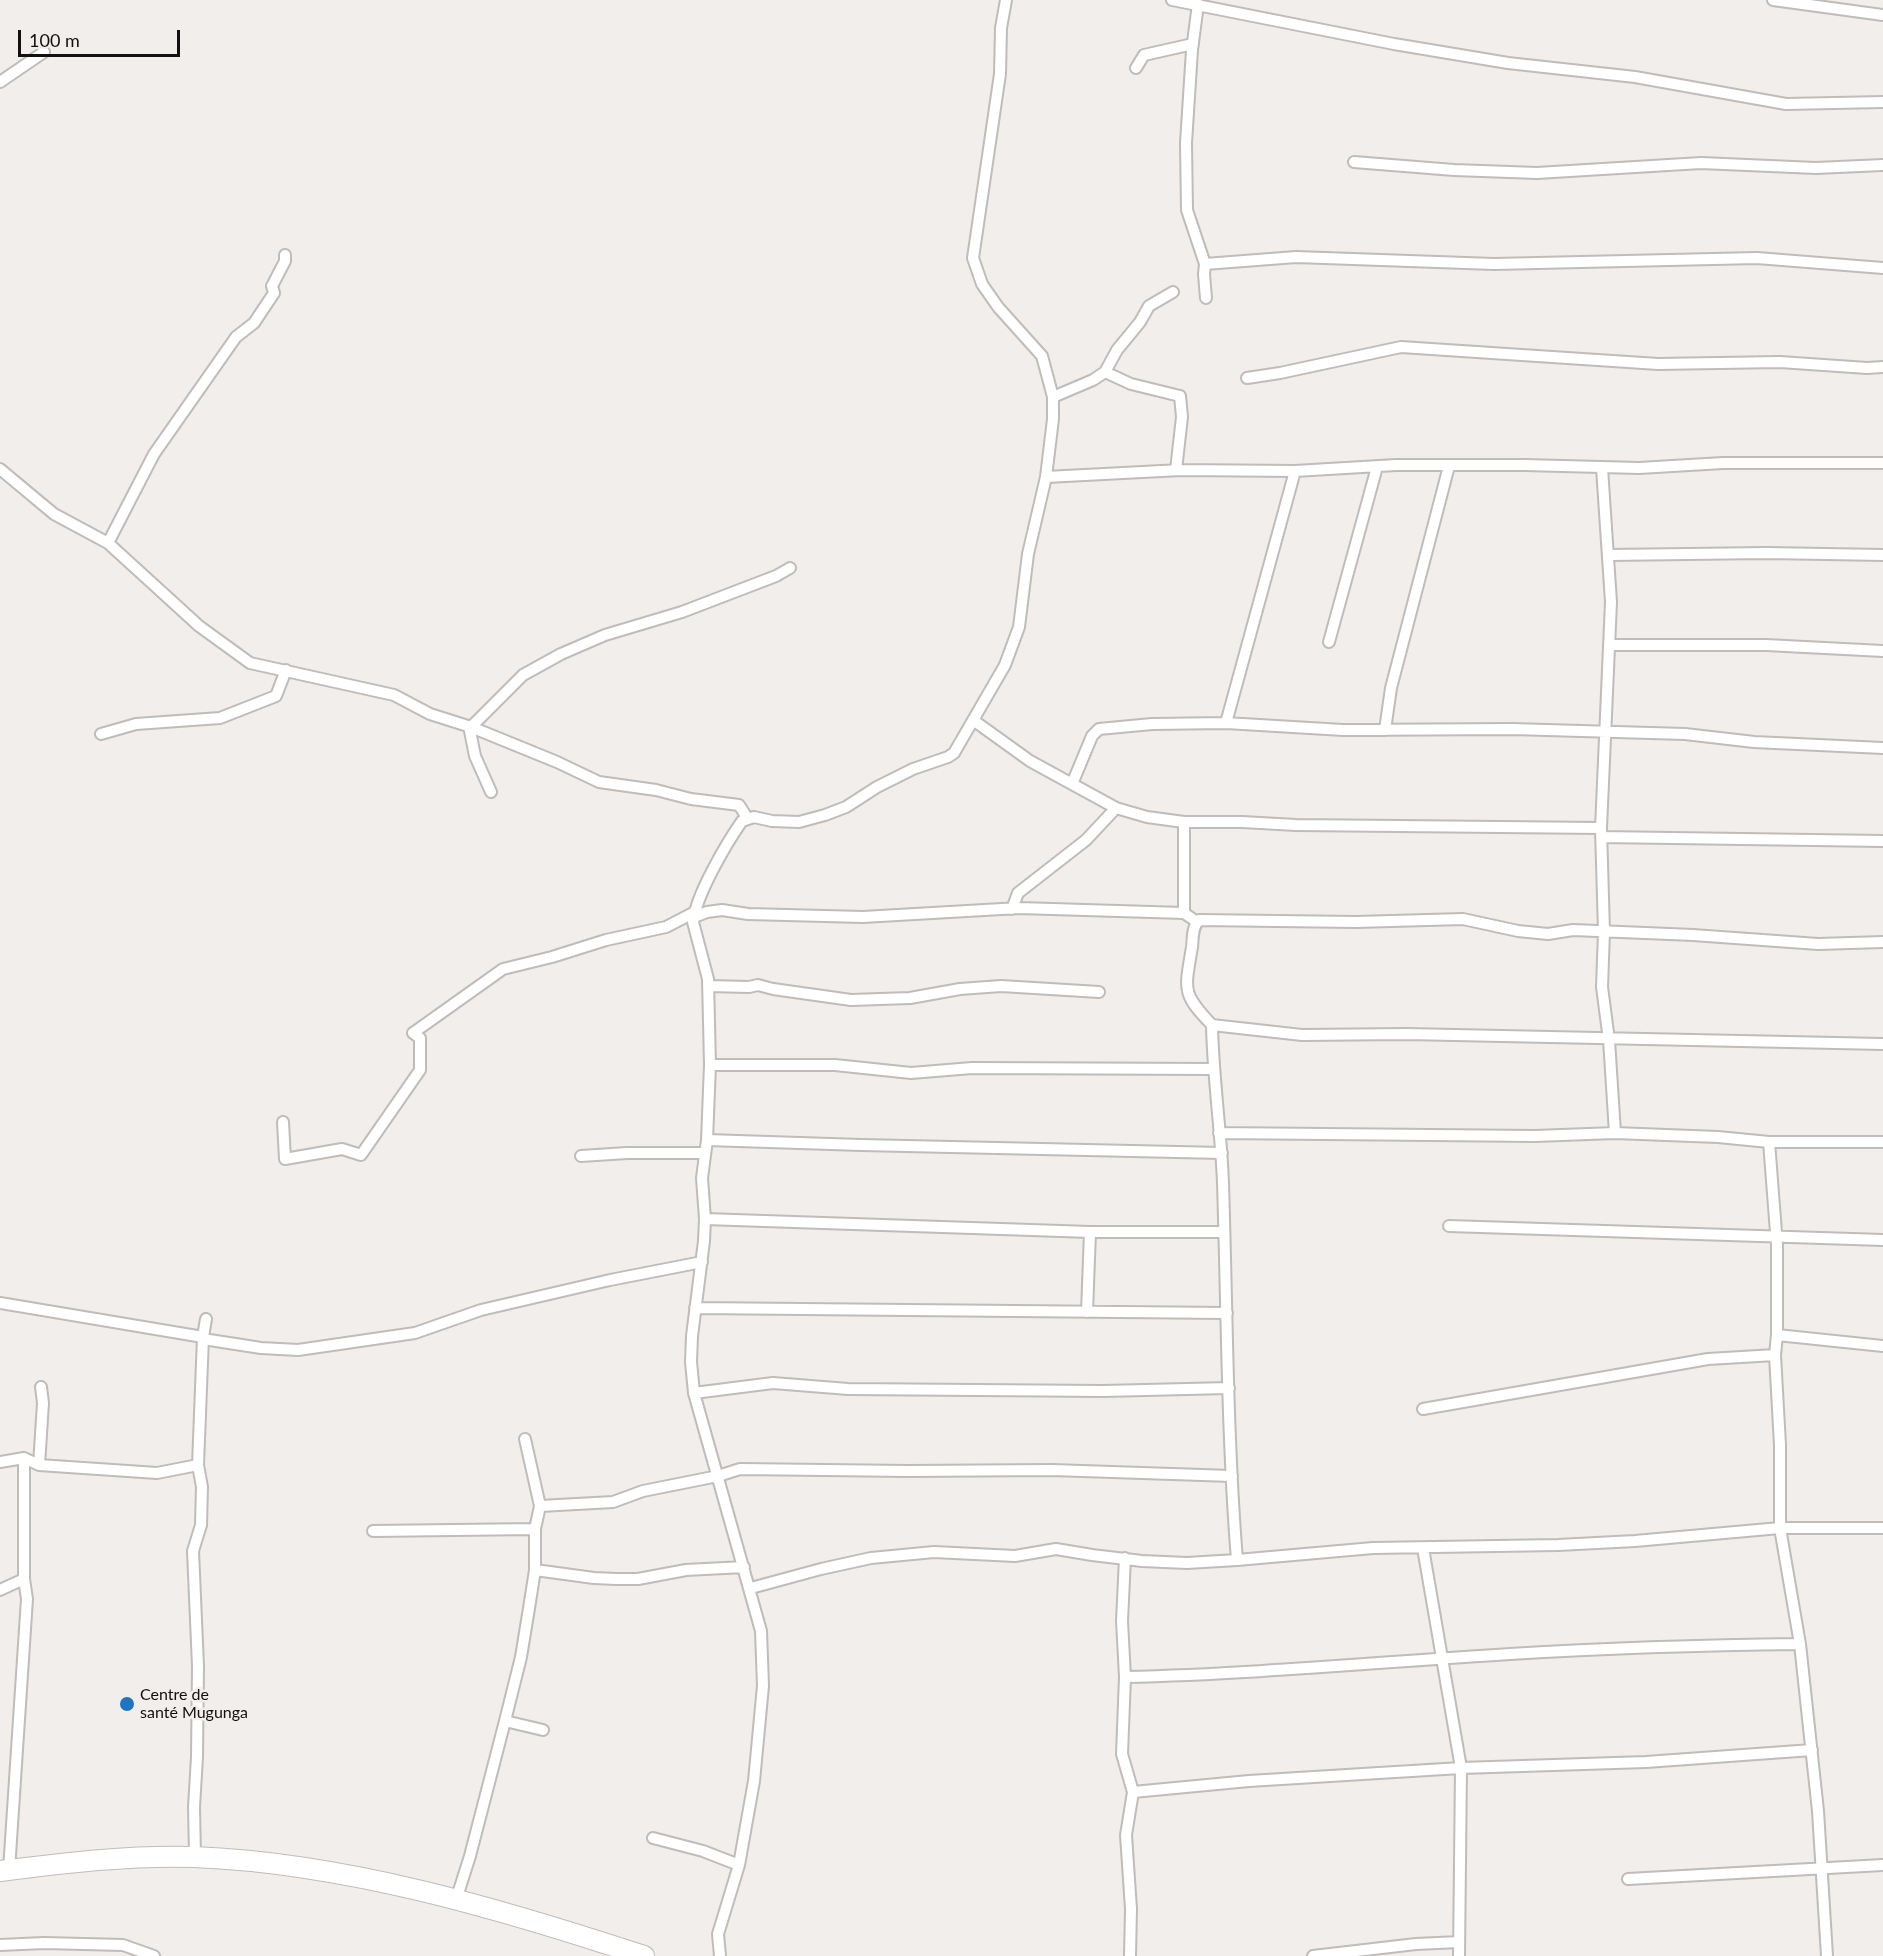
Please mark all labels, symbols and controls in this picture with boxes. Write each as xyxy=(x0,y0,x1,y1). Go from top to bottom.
scale bar xyxy=(21,18,183,56)
text: 100 m xyxy=(29,29,80,51)
place label: Centre de santé Mugunga xyxy=(140,1685,248,1723)
marker: Centre de santé Mugunga xyxy=(118,1695,136,1713)

